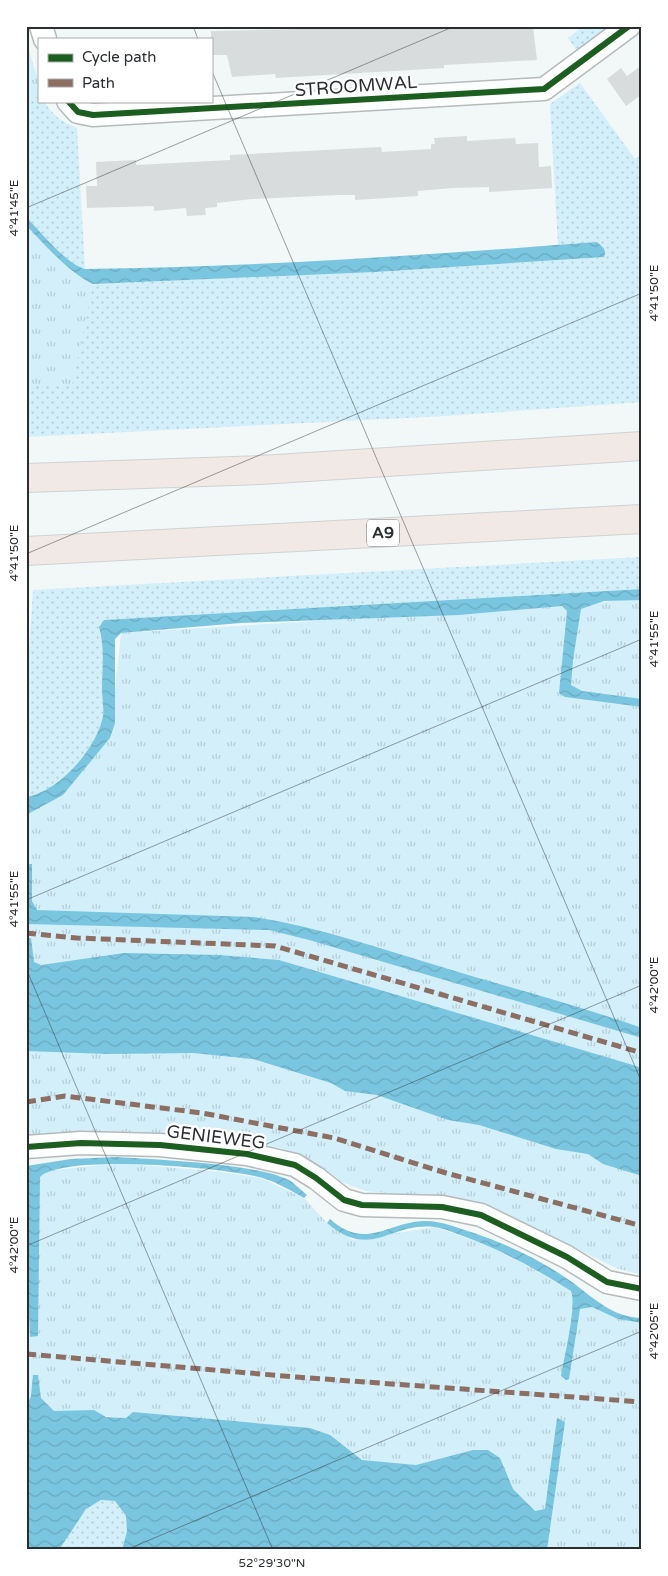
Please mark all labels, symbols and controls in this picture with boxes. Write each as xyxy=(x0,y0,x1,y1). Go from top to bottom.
legend xyxy=(38,38,212,102)
text: Cycle path xyxy=(82,48,156,66)
street label: STROOMWAL xyxy=(294,71,419,101)
text: Path xyxy=(82,74,115,92)
text: 4°41'45"E xyxy=(7,179,21,237)
text: 4°41'50"E xyxy=(647,264,661,322)
road number: A9 xyxy=(367,520,399,546)
text: 4°41'50"E xyxy=(7,524,21,582)
text: 4°41'55"E xyxy=(647,610,661,668)
text: 4°41'55"E xyxy=(7,870,21,928)
text: 4°42'00"E xyxy=(647,956,661,1014)
street label: GENIEWEG xyxy=(165,1120,267,1154)
text: 4°42'00"E xyxy=(7,1216,21,1274)
text: 4°42'05"E xyxy=(647,1302,661,1360)
text: 52°29'30"N xyxy=(239,1556,306,1570)

